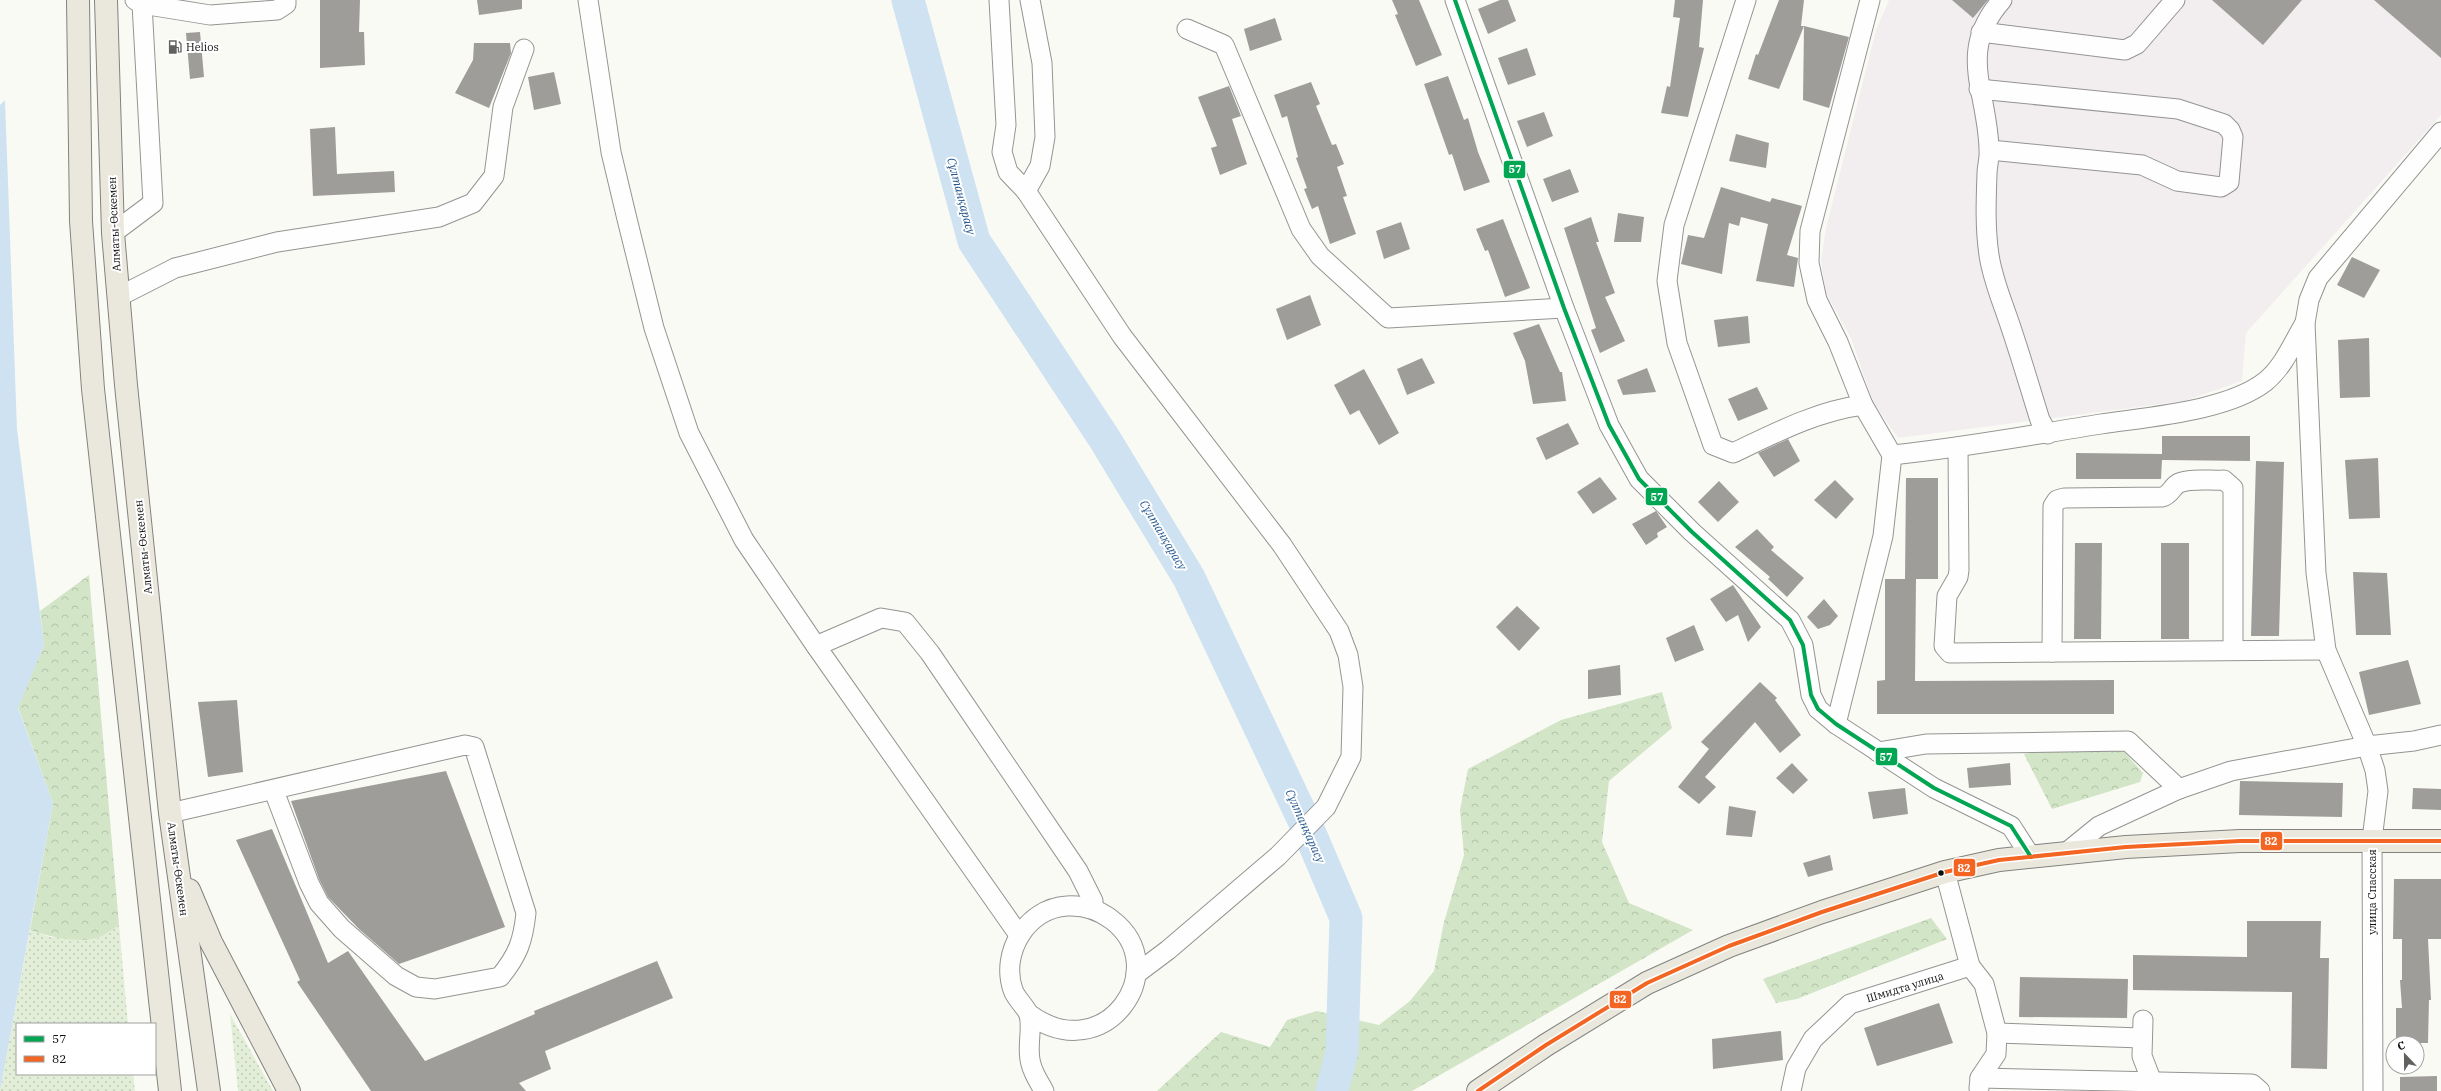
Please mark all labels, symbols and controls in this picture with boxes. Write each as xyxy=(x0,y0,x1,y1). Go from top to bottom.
fuel station icon: Helios xyxy=(167,39,183,55)
place label: Helios xyxy=(186,40,219,54)
water label: Сұлтанқарасу xyxy=(944,156,979,237)
line badge: 57 xyxy=(1503,160,1526,179)
text: 57 xyxy=(1508,162,1522,176)
street label: Алматы-Өскемен xyxy=(105,176,123,272)
line badge: 57 xyxy=(1645,487,1668,506)
text: 57 xyxy=(1650,490,1664,504)
water label: Сұлтанқарасу xyxy=(1137,497,1191,574)
street label: Алматы-Өскемен xyxy=(131,499,155,595)
line badge: 57 xyxy=(1875,747,1898,766)
text: 57 xyxy=(1879,750,1893,764)
water label: Сұлтанқарасу xyxy=(1283,787,1329,866)
street label: Алматы-Өскемен xyxy=(164,821,192,917)
line badge: 82 xyxy=(2260,831,2283,851)
text: 82 xyxy=(2264,834,2278,848)
street label: улица Спасская xyxy=(2365,849,2379,935)
line badge: 82 xyxy=(1953,858,1976,877)
text: 82 xyxy=(1957,861,1971,875)
unlabelled marker xyxy=(1936,868,1946,878)
street label: Шмидта улица xyxy=(1865,969,1945,1005)
line badge: 82 xyxy=(1609,990,1632,1009)
text: 82 xyxy=(1613,992,1627,1006)
legend xyxy=(16,1023,156,1075)
text: 57 xyxy=(52,1031,66,1046)
north arrow xyxy=(2385,1035,2425,1075)
text: С xyxy=(2395,1038,2407,1054)
text: 82 xyxy=(52,1051,66,1066)

